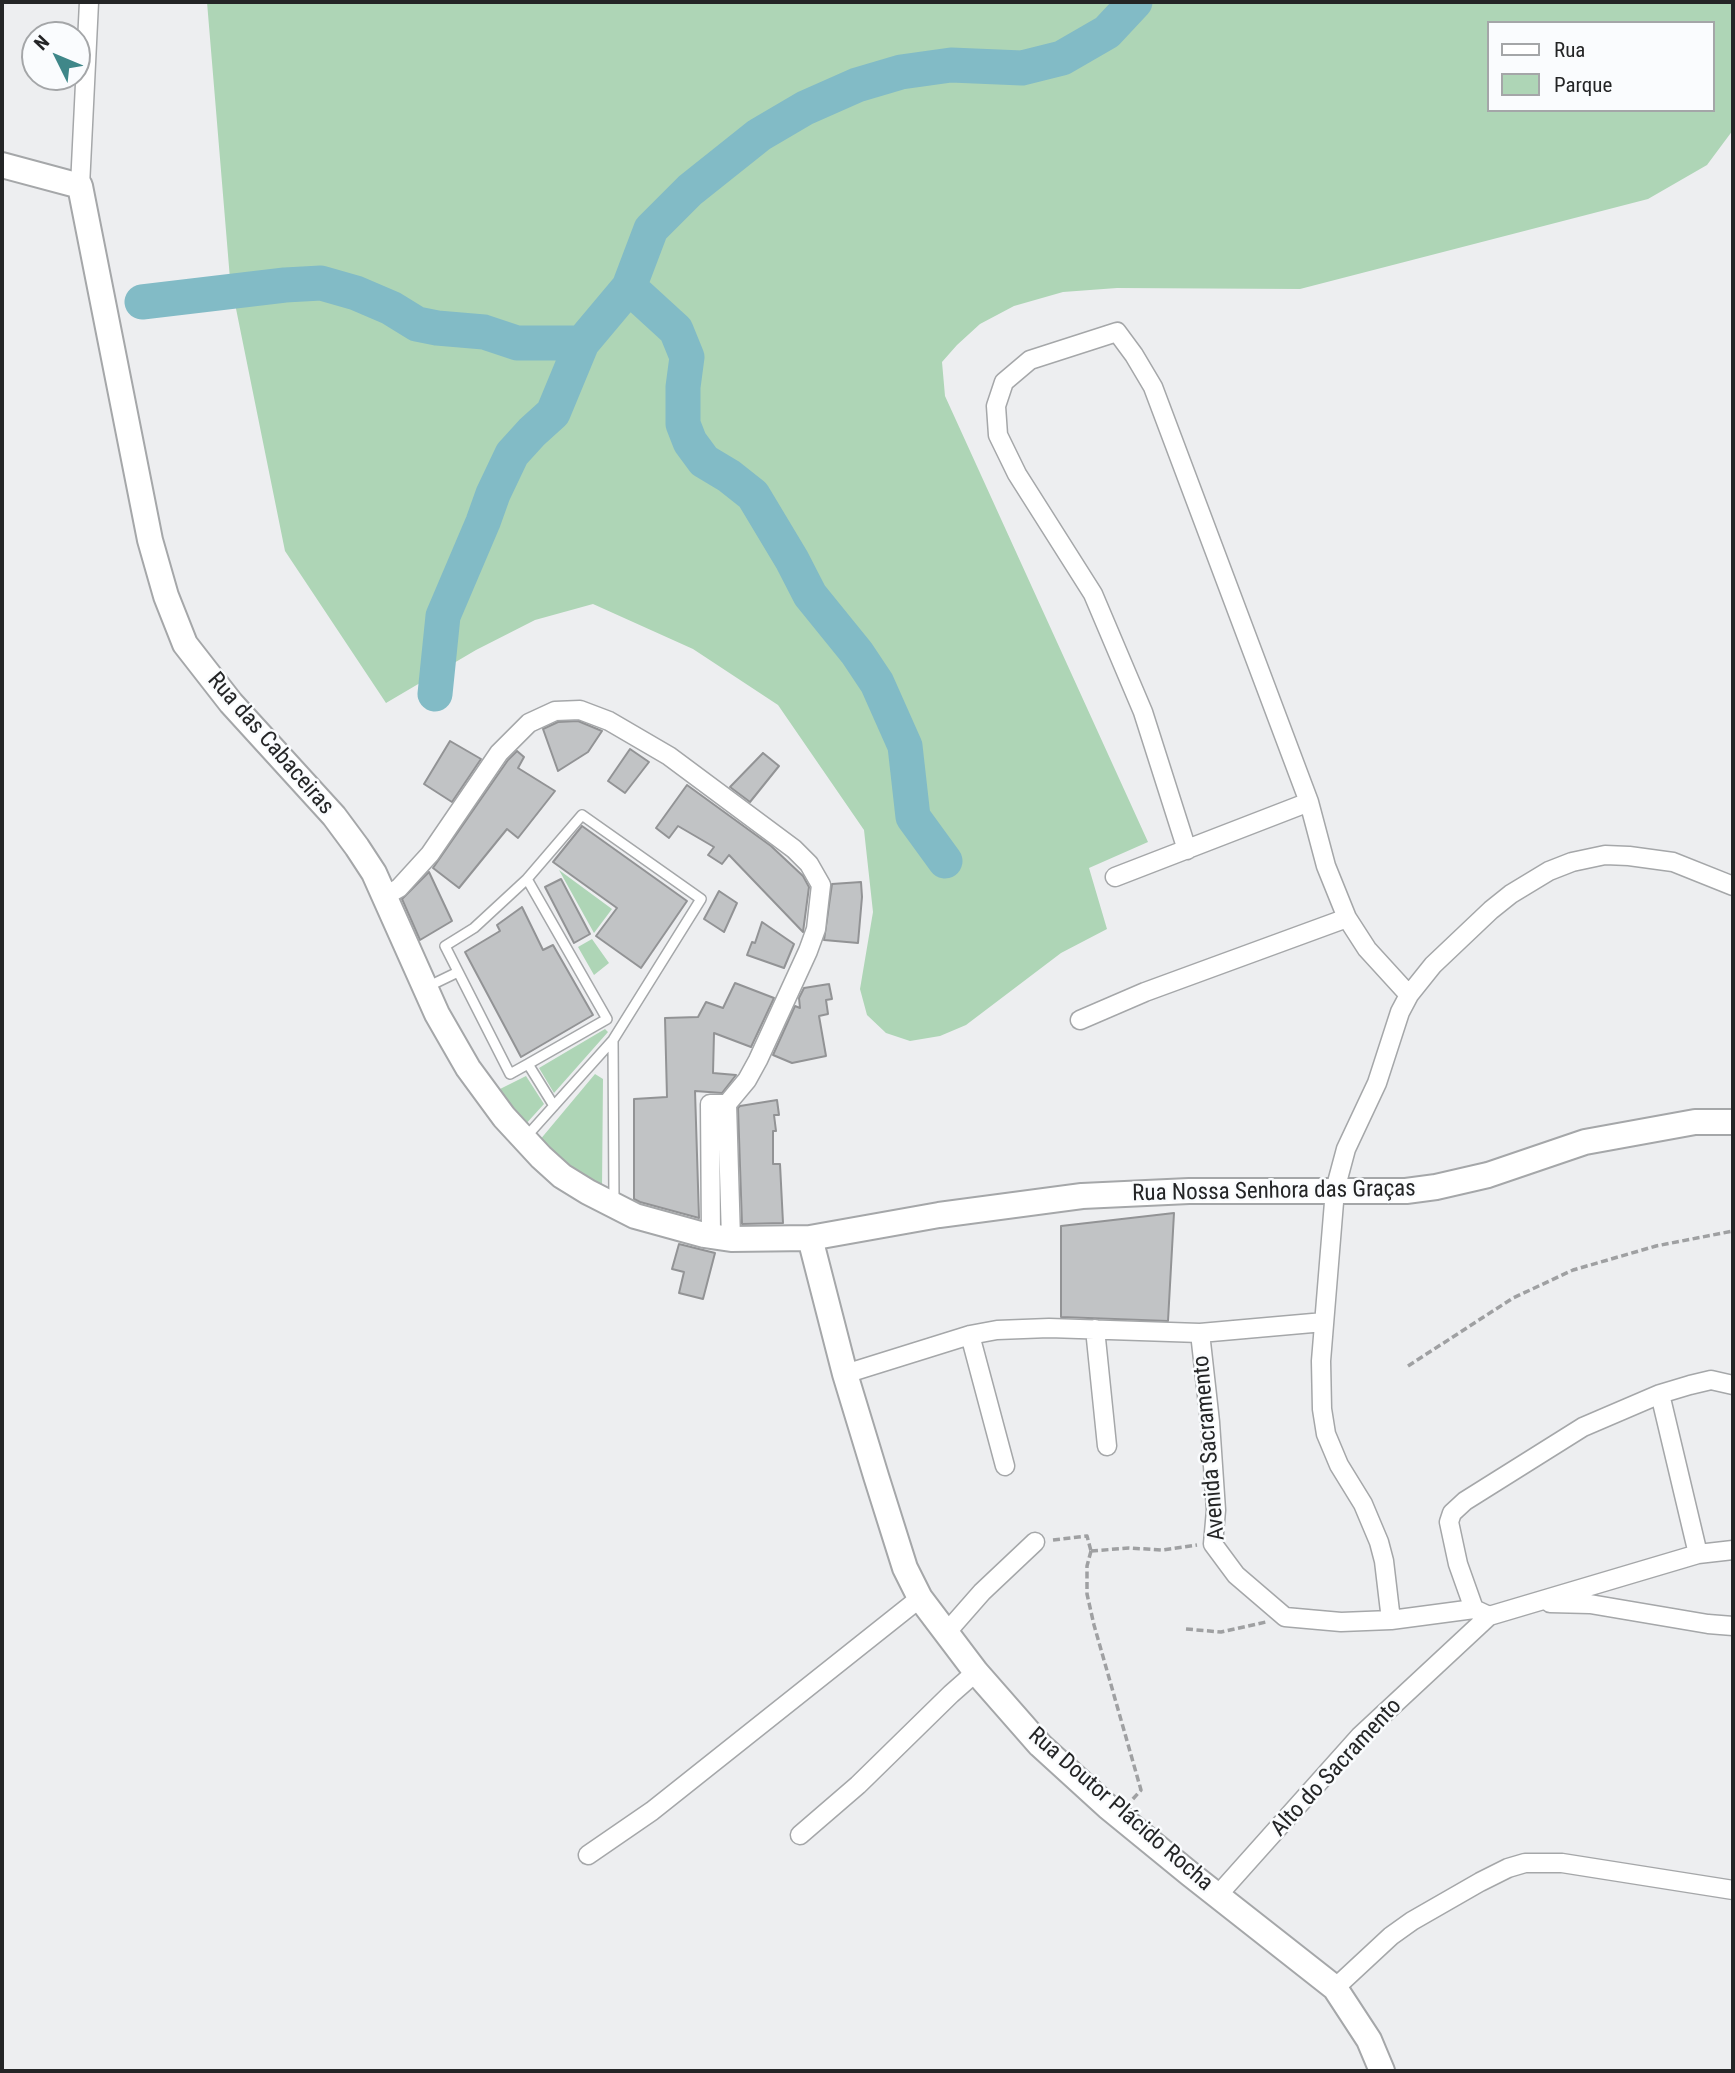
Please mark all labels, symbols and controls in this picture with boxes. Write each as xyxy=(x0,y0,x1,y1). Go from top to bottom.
north arrow xyxy=(21,21,91,91)
legend xyxy=(1486,21,1714,112)
text: N xyxy=(29,31,54,55)
text: Rua xyxy=(1554,38,1585,62)
text: Parque xyxy=(1554,73,1612,97)
street label: Rua das Cabaceiras xyxy=(201,667,339,821)
street label: Rua Nossa Senhora das Graças xyxy=(1132,1176,1416,1208)
street label: Avenida Sacramento xyxy=(1188,1354,1232,1542)
street label: Alto do Sacramento xyxy=(1266,1693,1408,1843)
street label: Rua Doutor Plácido Rocha xyxy=(1022,1722,1218,1898)

